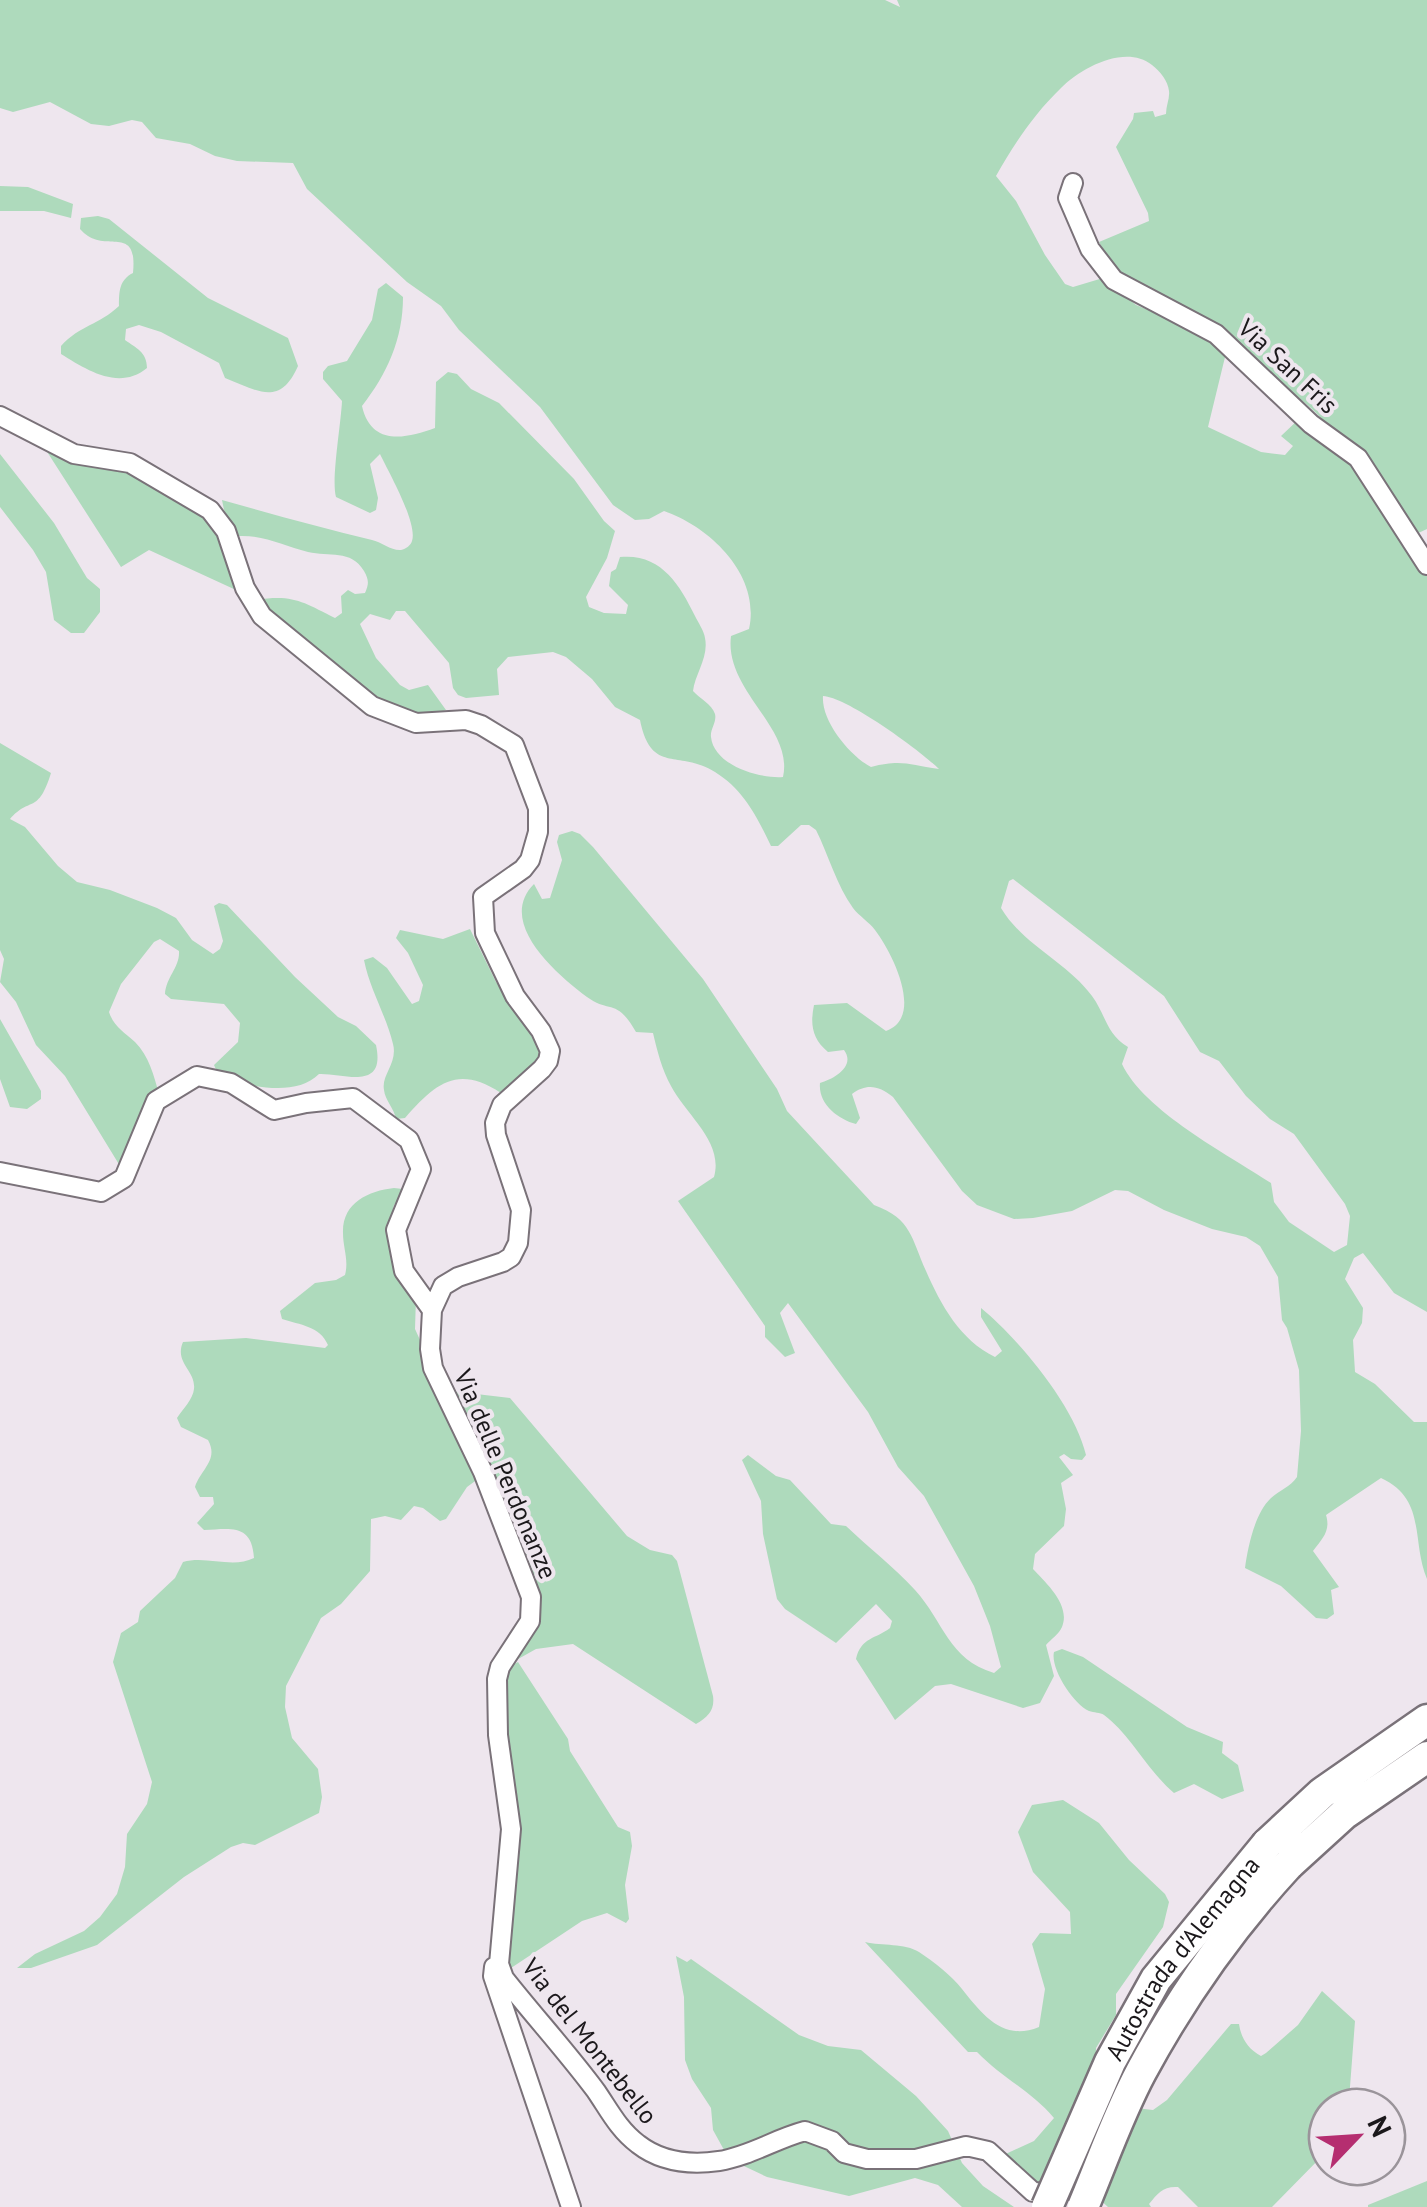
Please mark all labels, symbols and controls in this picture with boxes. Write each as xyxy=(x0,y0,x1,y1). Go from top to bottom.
street label: Via San Fris xyxy=(1231,311,1344,420)
street label: Via delle Perdonanze xyxy=(447,1364,565,1584)
street label: Autostrada d'Alemagna xyxy=(1098,1849,1266,2066)
street label: Via del Montebello xyxy=(515,1951,665,2130)
north arrow xyxy=(1307,2087,1407,2187)
text: N xyxy=(1359,2110,1401,2142)

